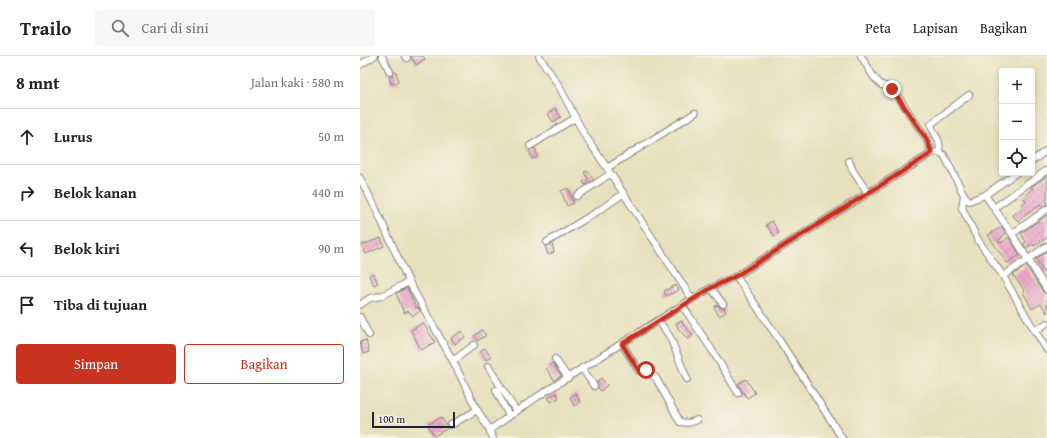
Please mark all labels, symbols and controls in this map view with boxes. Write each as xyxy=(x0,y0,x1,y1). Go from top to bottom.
search box xyxy=(95,10,375,46)
text: Trailo xyxy=(20,14,71,42)
icon: search xyxy=(109,17,131,39)
text: Cari di sini xyxy=(141,17,209,38)
text: Peta xyxy=(865,18,891,38)
text: Lapisan xyxy=(913,18,958,38)
text: Bagikan xyxy=(980,18,1027,38)
map controls xyxy=(999,68,1035,176)
button: + xyxy=(999,68,1035,104)
text: 8 mnt xyxy=(16,70,60,95)
text: Jalan kaki · 580 m xyxy=(251,73,344,92)
route end xyxy=(883,80,901,98)
button: − xyxy=(999,104,1035,140)
icon: ahead xyxy=(16,126,38,148)
text: Lurus xyxy=(54,126,92,147)
text: 50 m xyxy=(318,127,344,146)
button: locate xyxy=(999,140,1035,176)
icon: right xyxy=(16,182,38,204)
text: Belok kanan xyxy=(54,182,137,203)
text: 440 m xyxy=(312,183,344,202)
icon: left xyxy=(16,238,38,260)
text: Belok kiri xyxy=(54,238,120,259)
text: 90 m xyxy=(318,239,344,258)
icon: arrive xyxy=(16,294,38,316)
text: Tiba di tujuan xyxy=(54,294,147,315)
button: Simpan xyxy=(16,344,176,384)
button: Bagikan xyxy=(184,344,344,384)
route start xyxy=(637,361,655,379)
scale bar xyxy=(372,410,455,429)
text: 100 m xyxy=(378,411,405,427)

